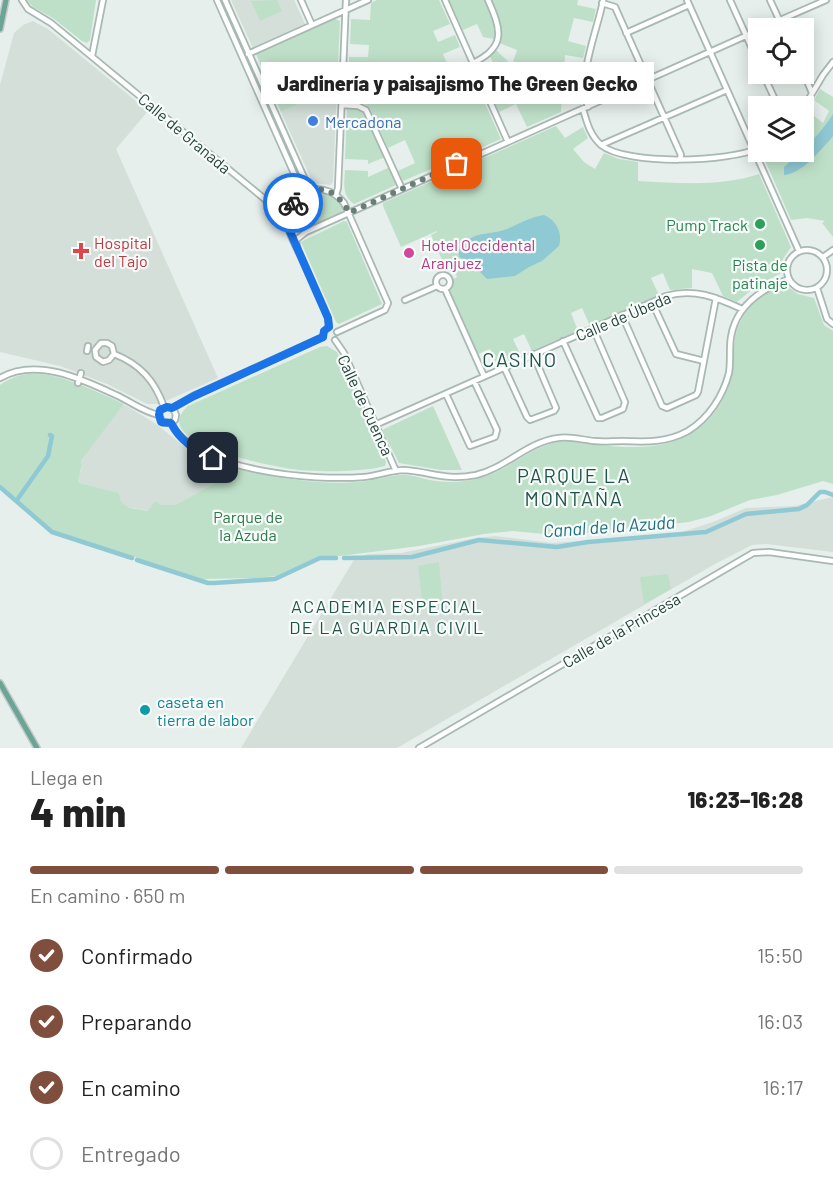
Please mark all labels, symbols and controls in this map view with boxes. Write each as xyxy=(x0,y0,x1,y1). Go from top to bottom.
map controls xyxy=(748,18,814,162)
button: locate xyxy=(748,18,814,84)
callout: Jardinería y paisajismo The Green Gecko xyxy=(260,62,654,104)
text: Jardinería y paisajismo The Green Gecko xyxy=(277,71,638,95)
street label: Calle de Granada xyxy=(135,89,235,177)
button: layers xyxy=(748,96,814,162)
place label: Mercadona xyxy=(325,112,401,131)
marker: Mercadona xyxy=(306,114,320,128)
pin xyxy=(431,138,482,189)
icon: bag xyxy=(440,147,473,180)
courier xyxy=(263,173,323,233)
icon: bike xyxy=(277,187,310,220)
place label: Pump Track xyxy=(666,215,748,234)
marker: Pump Track xyxy=(753,217,767,231)
place label: Hospital del Tajo xyxy=(94,233,151,270)
place label: Hotel Occidental Aranjuez xyxy=(421,235,535,272)
marker: Pista de patinaje xyxy=(753,238,767,252)
marker: Hospital del Tajo xyxy=(72,242,90,260)
marker: Hotel Occidental Aranjuez xyxy=(402,246,416,260)
place label: Pista de patinaje xyxy=(732,255,788,292)
street label: Calle de Úbeda xyxy=(572,287,674,345)
district label: CASINO xyxy=(482,347,558,371)
street label: Calle de Cuenca xyxy=(334,352,398,458)
pin xyxy=(187,432,238,483)
icon: home xyxy=(196,441,229,474)
district label: PARQUE LA MONTAÑA xyxy=(517,463,631,510)
park label: Parque de la Azuda xyxy=(213,507,283,544)
water label: Canal de la Azuda xyxy=(542,510,676,542)
street label: Calle de la Princesa xyxy=(559,589,683,671)
district label: ACADEMIA ESPECIAL DE LA GUARDIA CIVIL xyxy=(289,595,485,638)
place label: caseta en tierra de labor xyxy=(157,692,254,729)
marker: caseta en tierra de labor xyxy=(138,703,152,717)
text: Llega en xyxy=(30,765,103,789)
text: 16:23–16:28 xyxy=(688,786,803,812)
text: 4 min xyxy=(30,788,126,835)
text: En camino · 650 m xyxy=(30,883,185,907)
icon: check xyxy=(30,939,63,972)
text: Confirmado xyxy=(81,942,193,968)
text: 15:50 xyxy=(757,943,803,967)
icon: check xyxy=(30,1005,63,1038)
text: Preparando xyxy=(81,1008,192,1034)
text: 16:03 xyxy=(757,1009,803,1033)
icon: check xyxy=(30,1071,63,1104)
text: En camino xyxy=(81,1074,181,1100)
text: 16:17 xyxy=(762,1075,803,1099)
text: Entregado xyxy=(81,1140,181,1166)

